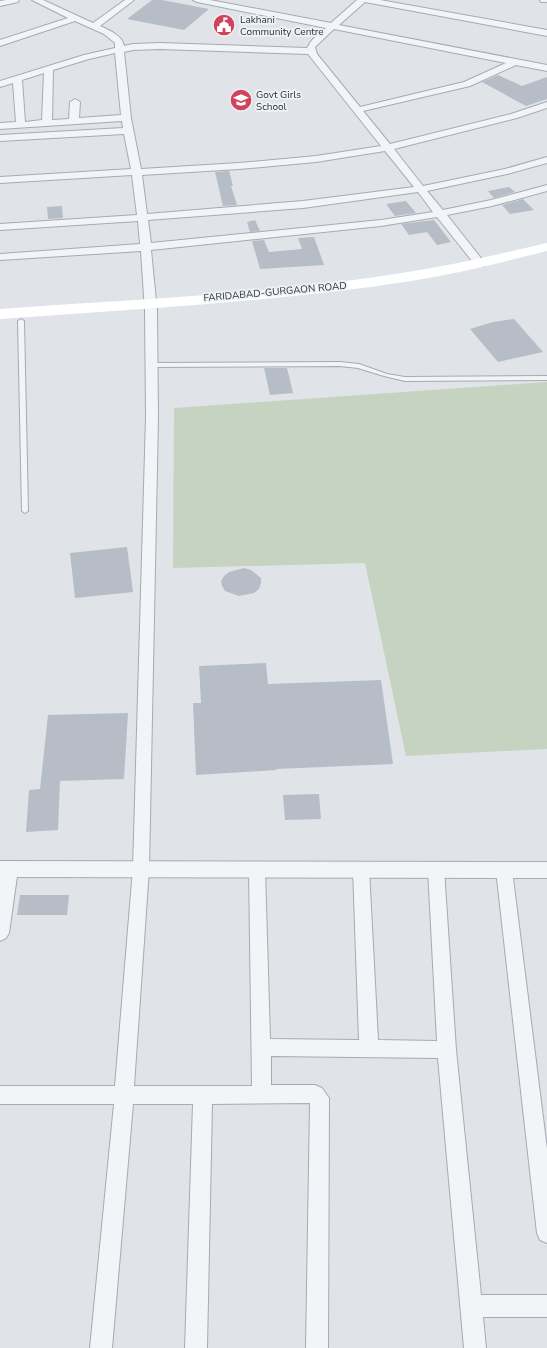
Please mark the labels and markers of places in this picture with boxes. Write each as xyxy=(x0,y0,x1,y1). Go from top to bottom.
public building icon: Lakhani Community Centre xyxy=(211,12,237,38)
place label: Lakhani Community Centre xyxy=(240,13,324,39)
school or university icon: Govt Girls School xyxy=(228,87,254,113)
place label: Govt Girls School xyxy=(256,88,301,114)

